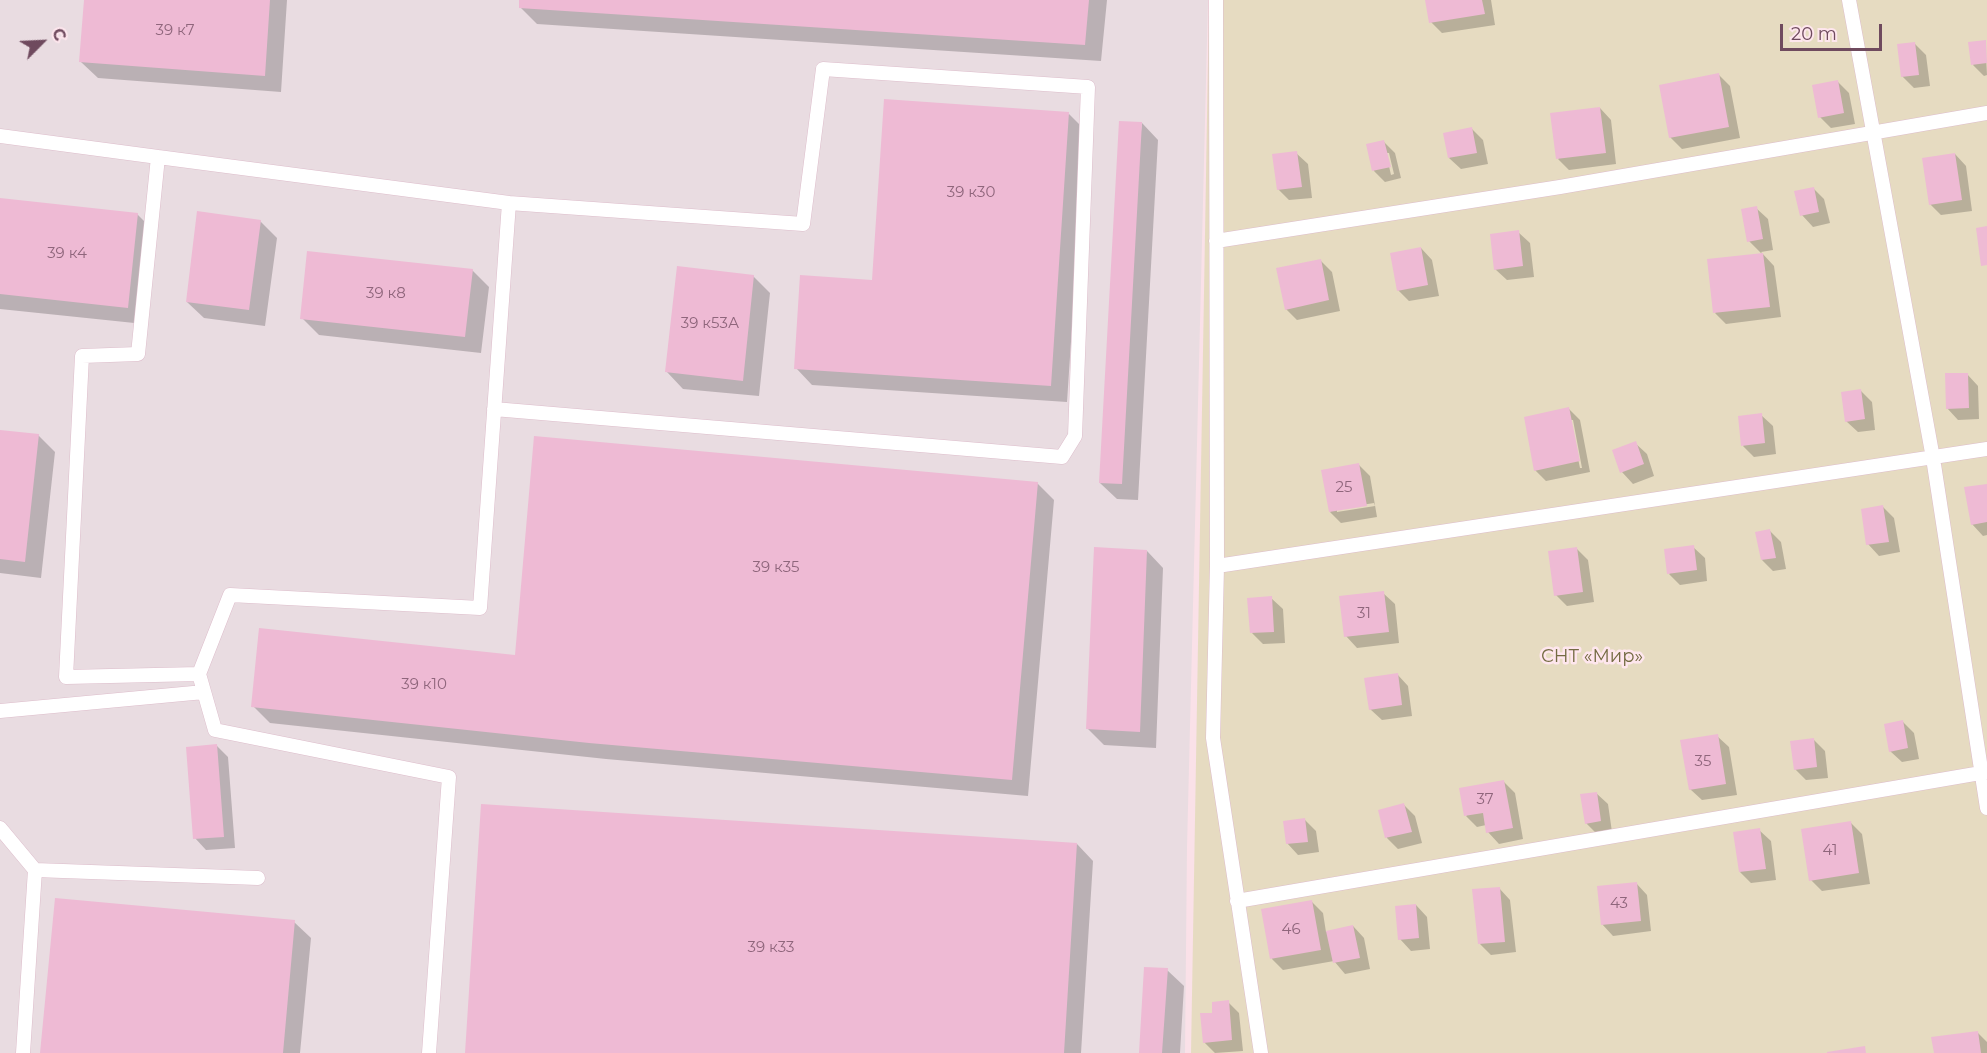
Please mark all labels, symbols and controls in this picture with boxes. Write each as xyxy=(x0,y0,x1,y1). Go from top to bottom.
north arrow xyxy=(12,12,72,72)
scale bar xyxy=(1783,12,1885,50)
house number: 39 к7 xyxy=(156,22,194,40)
text: 20 m xyxy=(1791,23,1837,45)
text: С xyxy=(48,25,70,44)
house number: 39 к30 xyxy=(947,184,995,202)
house number: 39 к4 xyxy=(47,245,87,263)
house number: 39 к8 xyxy=(366,285,406,303)
house number: 39 к53А xyxy=(681,315,739,333)
house number: 25 xyxy=(1335,479,1353,497)
house number: 39 к35 xyxy=(752,559,800,577)
house number: 31 xyxy=(1357,605,1371,623)
park label: СНТ «Мир» xyxy=(1541,646,1643,668)
house number: 39 к10 xyxy=(401,676,447,694)
house number: 35 xyxy=(1695,753,1711,771)
house number: 37 xyxy=(1476,791,1494,809)
house number: 41 xyxy=(1823,842,1837,860)
house number: 43 xyxy=(1610,895,1628,913)
house number: 46 xyxy=(1281,921,1301,939)
house number: 39 к33 xyxy=(747,939,795,957)

